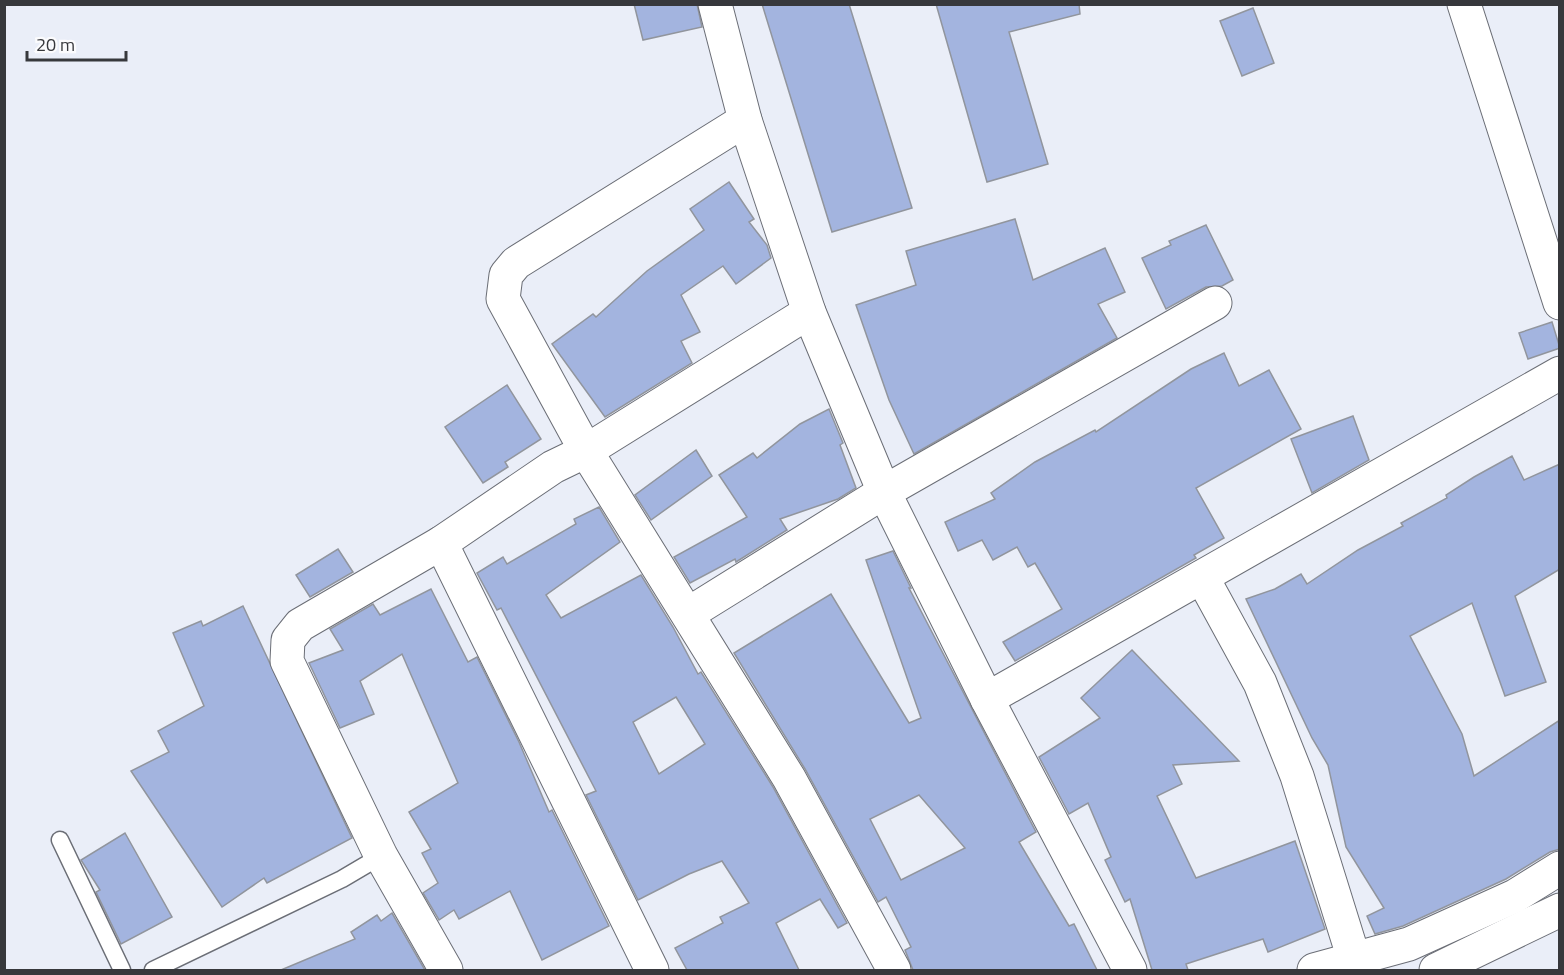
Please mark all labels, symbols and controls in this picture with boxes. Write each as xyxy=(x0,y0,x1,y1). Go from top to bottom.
scale bar xyxy=(27,24,126,62)
text: 20 m xyxy=(36,31,75,58)

